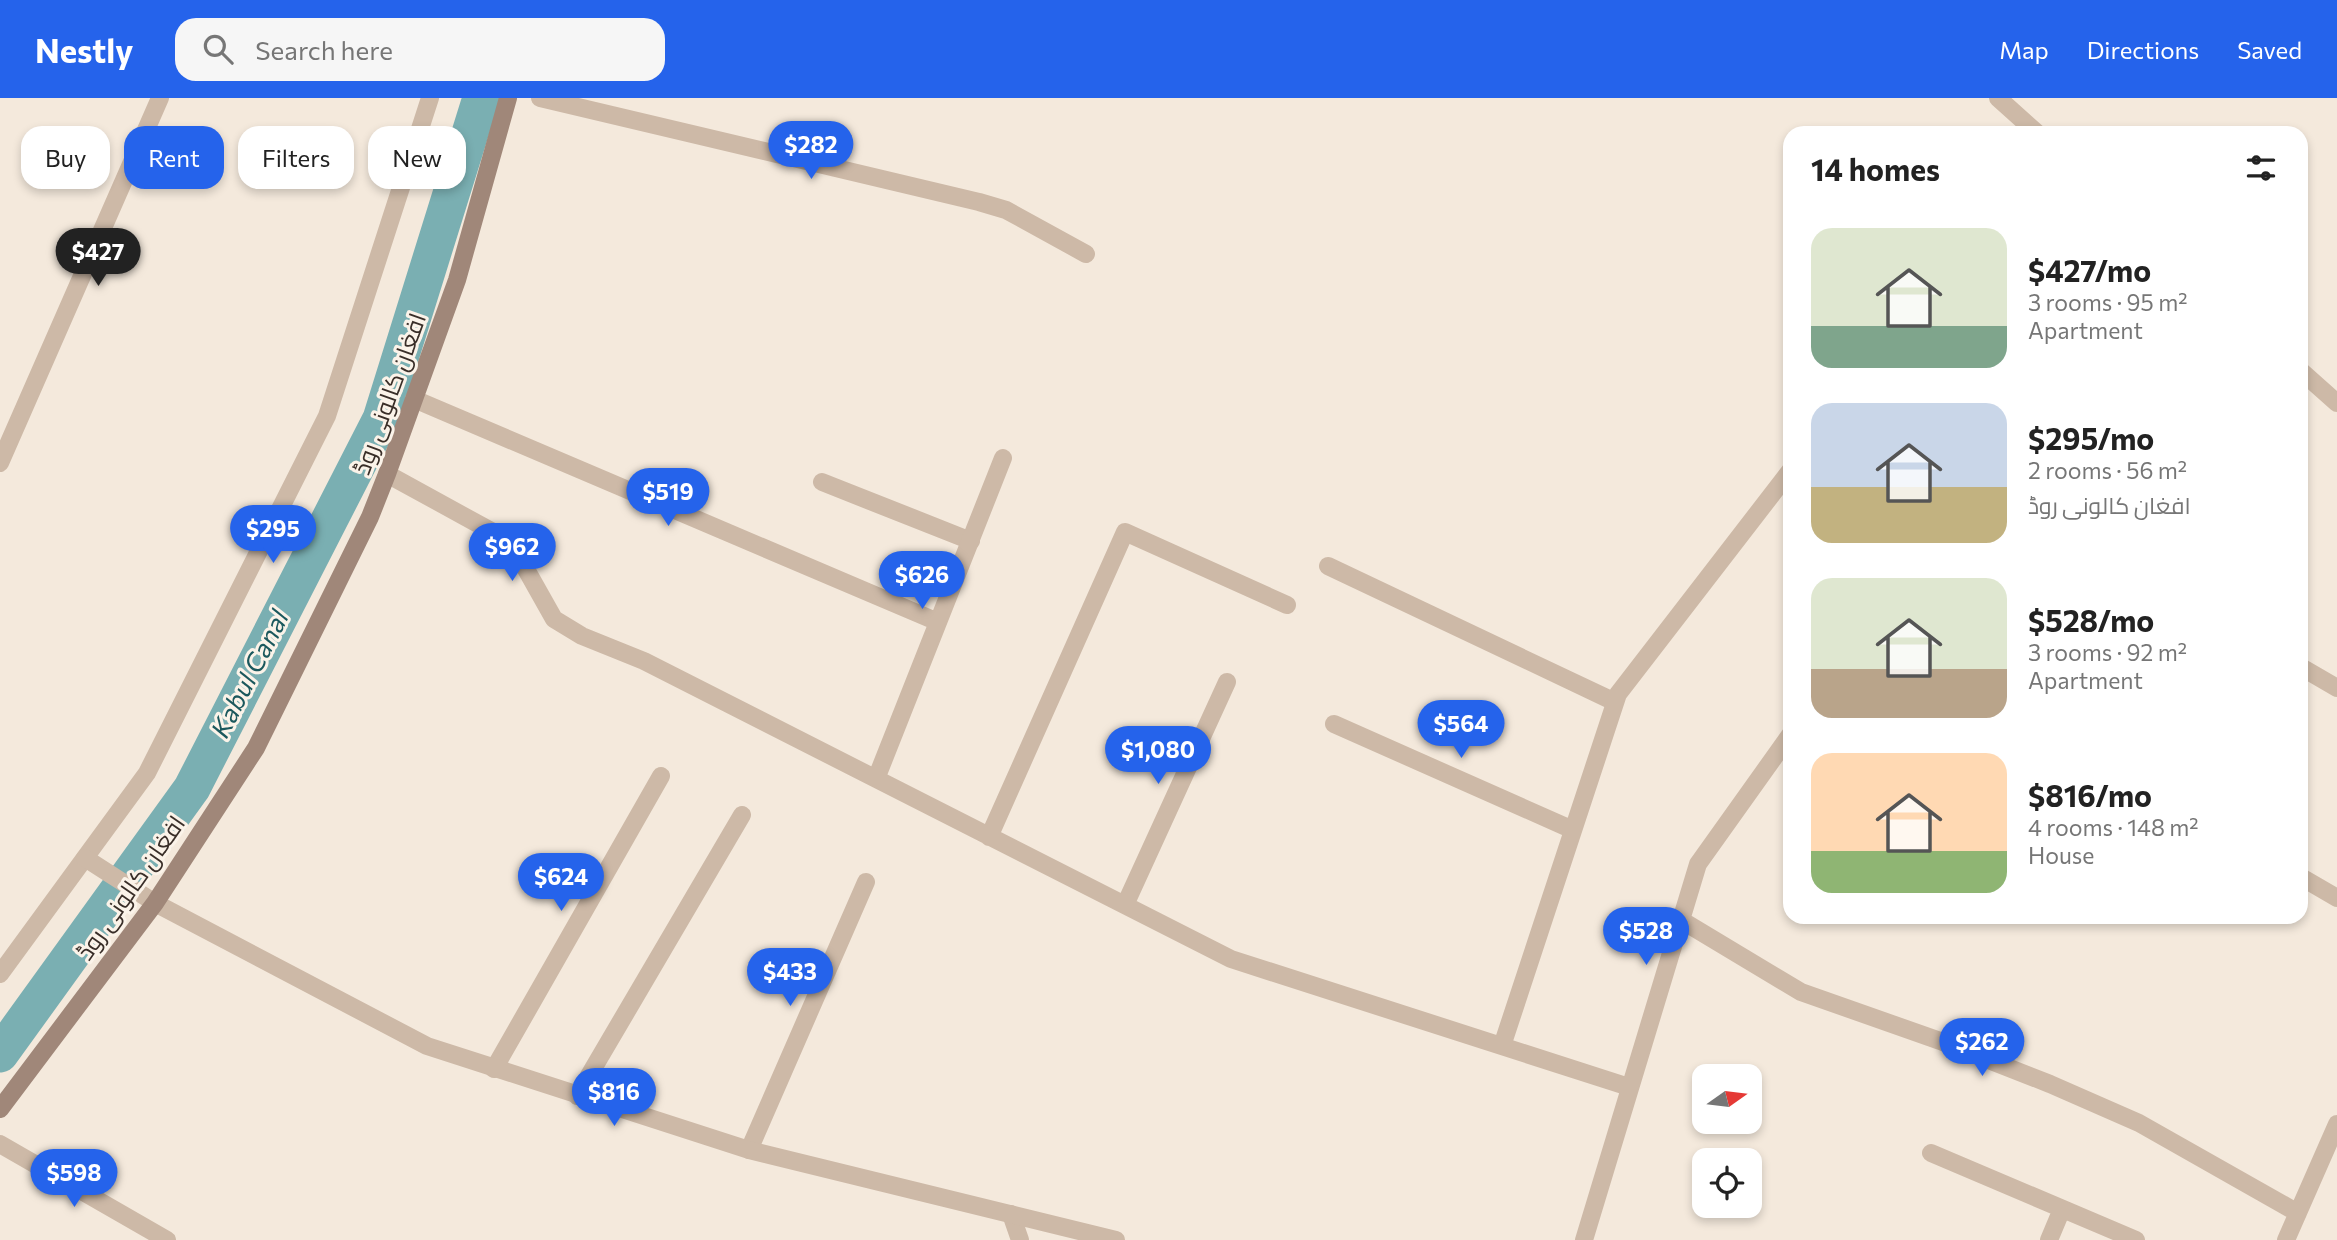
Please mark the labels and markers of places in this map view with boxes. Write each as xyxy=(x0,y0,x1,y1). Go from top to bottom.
pin: $282 xyxy=(770,122,852,181)
pin: $427 xyxy=(57,228,139,288)
pin: $519 xyxy=(627,468,709,528)
pin: $295 xyxy=(232,505,314,565)
pin: $962 xyxy=(471,524,553,583)
pin: $626 xyxy=(881,552,963,611)
pin: $564 xyxy=(1420,700,1502,760)
pin: $1,080 xyxy=(1101,726,1215,786)
pin: $624 xyxy=(520,854,602,913)
pin: $528 xyxy=(1605,908,1687,967)
pin: $433 xyxy=(749,948,831,1008)
pin: $262 xyxy=(1941,1018,2023,1078)
pin: $816 xyxy=(573,1068,655,1128)
pin: $598 xyxy=(33,1150,115,1209)

